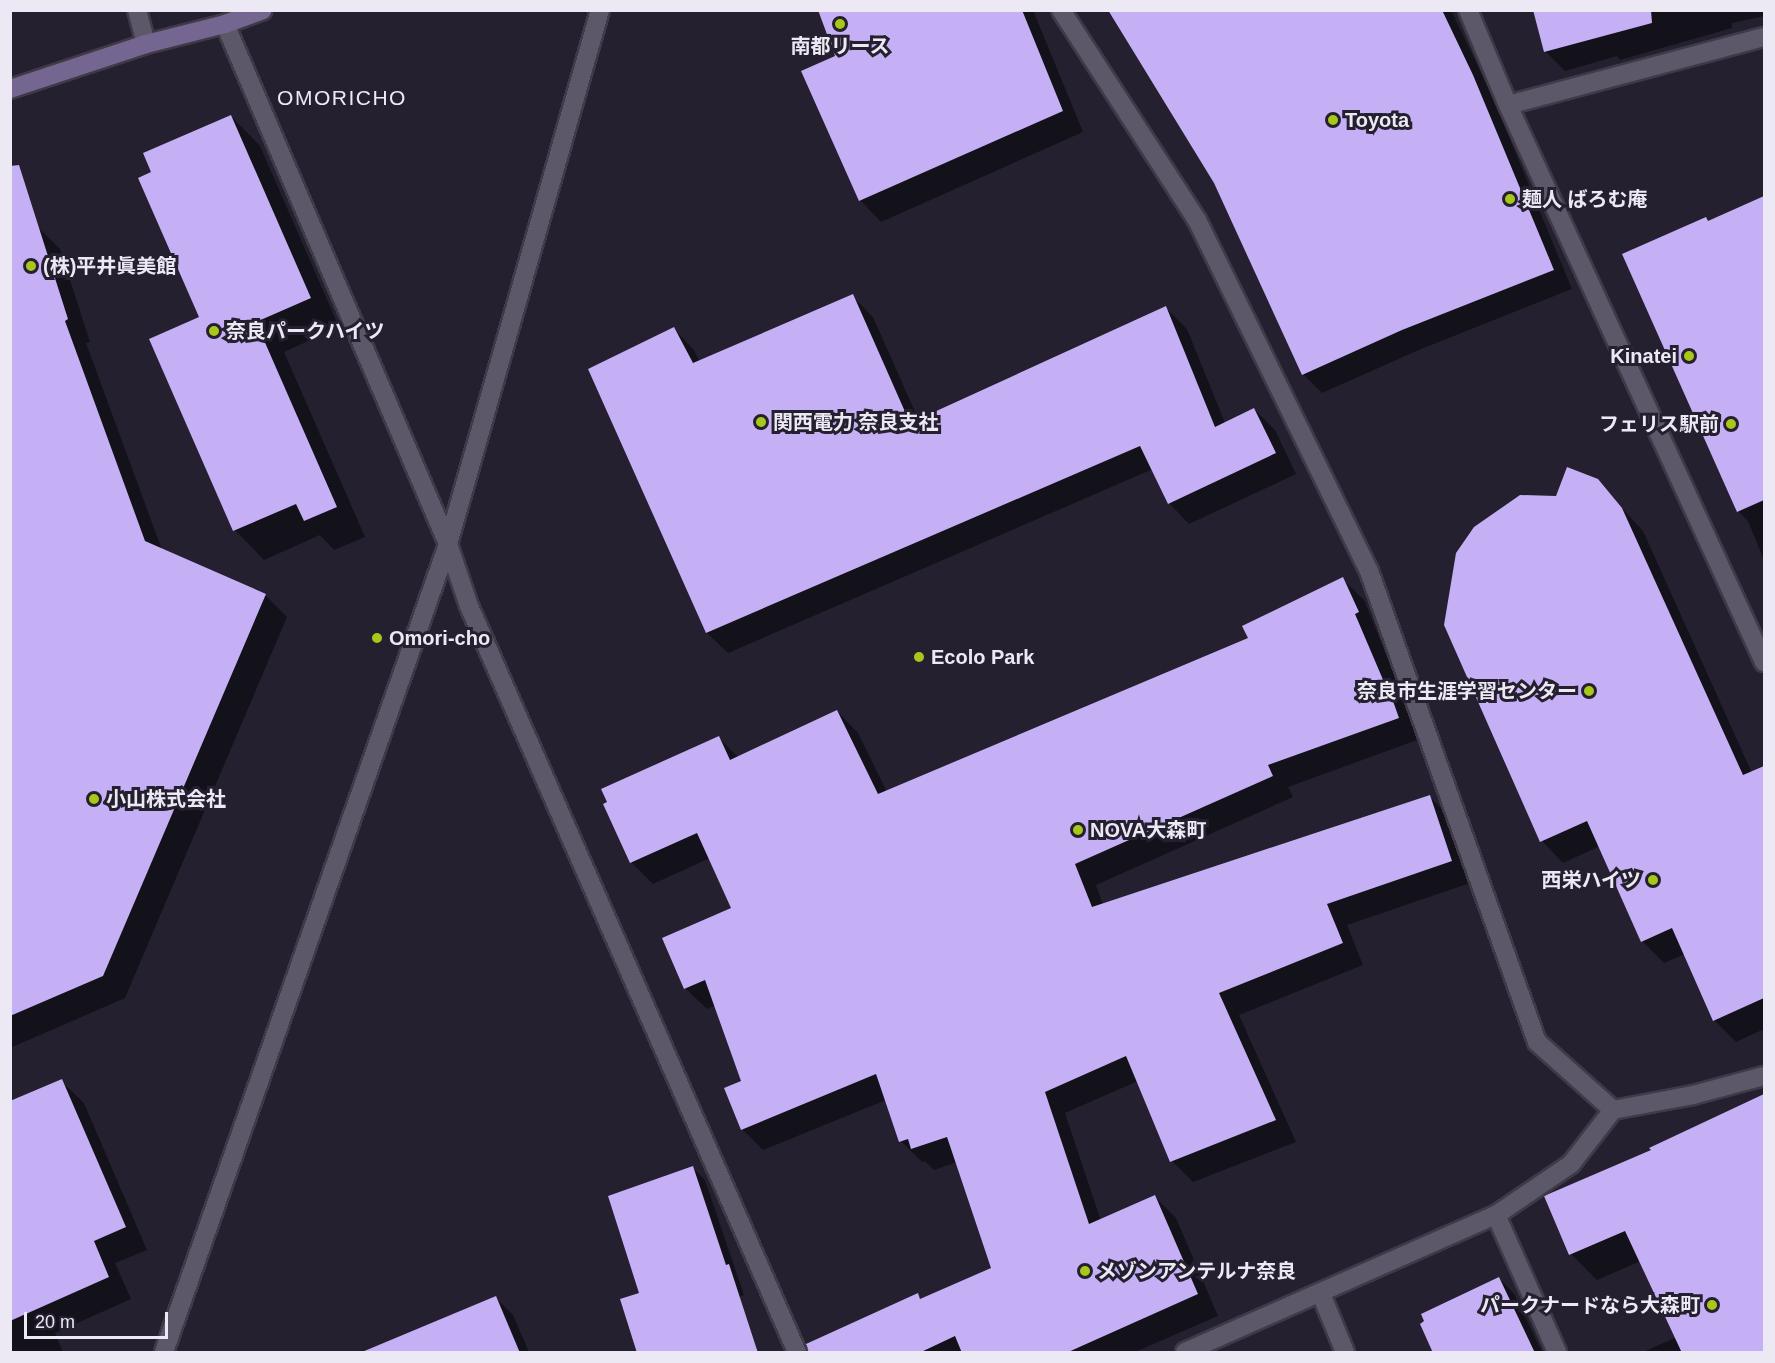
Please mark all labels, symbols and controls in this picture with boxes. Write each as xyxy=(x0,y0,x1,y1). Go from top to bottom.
marker: 南都リース xyxy=(833,17,847,31)
place label: 南都リース xyxy=(790,34,890,58)
district label: OMORICHO xyxy=(277,85,407,111)
place label: Toyota xyxy=(1345,108,1409,132)
marker: Toyota xyxy=(1326,113,1340,127)
place label: 麺人 ばろむ庵 xyxy=(1522,187,1648,211)
marker: 麺人 ばろむ庵 xyxy=(1503,192,1517,206)
place label: (株)平井眞美館 xyxy=(43,254,176,278)
marker: (株)平井眞美館 xyxy=(24,259,38,273)
place label: 奈良パークハイツ xyxy=(226,319,386,343)
marker: 奈良パークハイツ xyxy=(207,324,221,338)
place label: Kinatei xyxy=(1610,344,1677,368)
marker: Kinatei xyxy=(1682,349,1696,363)
place label: 関西電力 奈良支社 xyxy=(773,410,939,434)
place label: フェリス駅前 xyxy=(1599,412,1719,436)
marker: 関西電力 奈良支社 xyxy=(754,415,768,429)
marker: フェリス駅前 xyxy=(1724,417,1738,431)
place label: Omori-cho xyxy=(389,626,490,650)
marker: Omori-cho xyxy=(370,631,384,645)
place label: Ecolo Park xyxy=(931,645,1034,669)
marker: Ecolo Park xyxy=(912,650,926,664)
place label: 奈良市生涯学習センター xyxy=(1357,679,1577,703)
marker: 奈良市生涯学習センター xyxy=(1582,684,1596,698)
place label: 小山株式会社 xyxy=(106,787,226,811)
marker: 小山株式会社 xyxy=(87,792,101,806)
place label: NOVA大森町 xyxy=(1090,818,1206,842)
marker: NOVA大森町 xyxy=(1071,823,1085,837)
place label: 西栄ハイツ xyxy=(1541,868,1641,892)
marker: 西栄ハイツ xyxy=(1646,873,1660,887)
place label: メゾンアンテルナ奈良 xyxy=(1097,1259,1297,1283)
marker: メゾンアンテルナ奈良 xyxy=(1078,1264,1092,1278)
place label: パークナードなら大森町 xyxy=(1480,1293,1700,1317)
marker: パークナードなら大森町 xyxy=(1705,1298,1719,1312)
scale bar xyxy=(27,1300,171,1338)
text: 20 m xyxy=(35,1312,75,1332)

